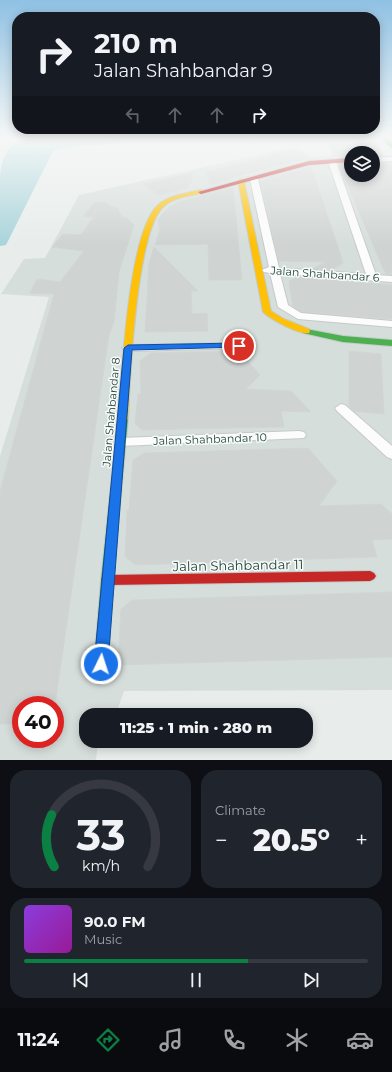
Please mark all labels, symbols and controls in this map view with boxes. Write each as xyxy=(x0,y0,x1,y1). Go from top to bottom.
text: 210 m xyxy=(94,26,178,60)
icon: right xyxy=(28,28,80,80)
text: Jalan Shahbandar 9 xyxy=(94,60,273,82)
icon: left xyxy=(122,104,144,126)
icon: ahead xyxy=(164,104,186,126)
icon: ahead xyxy=(206,104,228,126)
icon: right xyxy=(248,104,270,126)
map controls xyxy=(344,146,380,182)
button: layers xyxy=(344,146,380,182)
street label: Jalan Shahbandar 6 xyxy=(269,263,380,285)
pin xyxy=(222,329,256,363)
icon: arrive xyxy=(228,335,250,357)
street label: Jalan Shahbandar 8 xyxy=(99,357,123,468)
street label: Jalan Shahbandar 10 xyxy=(152,430,267,448)
street label: Jalan Shahbandar 11 xyxy=(172,556,303,574)
position arrow xyxy=(80,643,122,685)
speed limit sign: 40 xyxy=(12,696,64,748)
text: 11:25 · 1 min · 280 m xyxy=(120,718,272,737)
text: Climate xyxy=(215,802,266,818)
text: 33 xyxy=(75,810,125,860)
text: 20.5° xyxy=(253,822,330,859)
text: − xyxy=(215,827,228,854)
text: + xyxy=(355,827,368,854)
text: km/h xyxy=(81,857,120,875)
text: 90.0 FM xyxy=(84,912,146,931)
text: Music xyxy=(84,931,122,947)
icon: previous xyxy=(70,969,92,991)
icon: pause xyxy=(185,969,207,991)
icon: next xyxy=(300,969,322,991)
icon: directions xyxy=(94,1026,122,1054)
icon: music xyxy=(157,1026,185,1054)
icon: phone xyxy=(220,1026,248,1054)
icon: climate xyxy=(283,1026,311,1054)
icon: car xyxy=(346,1026,374,1054)
text: 11:24 xyxy=(18,1029,59,1051)

